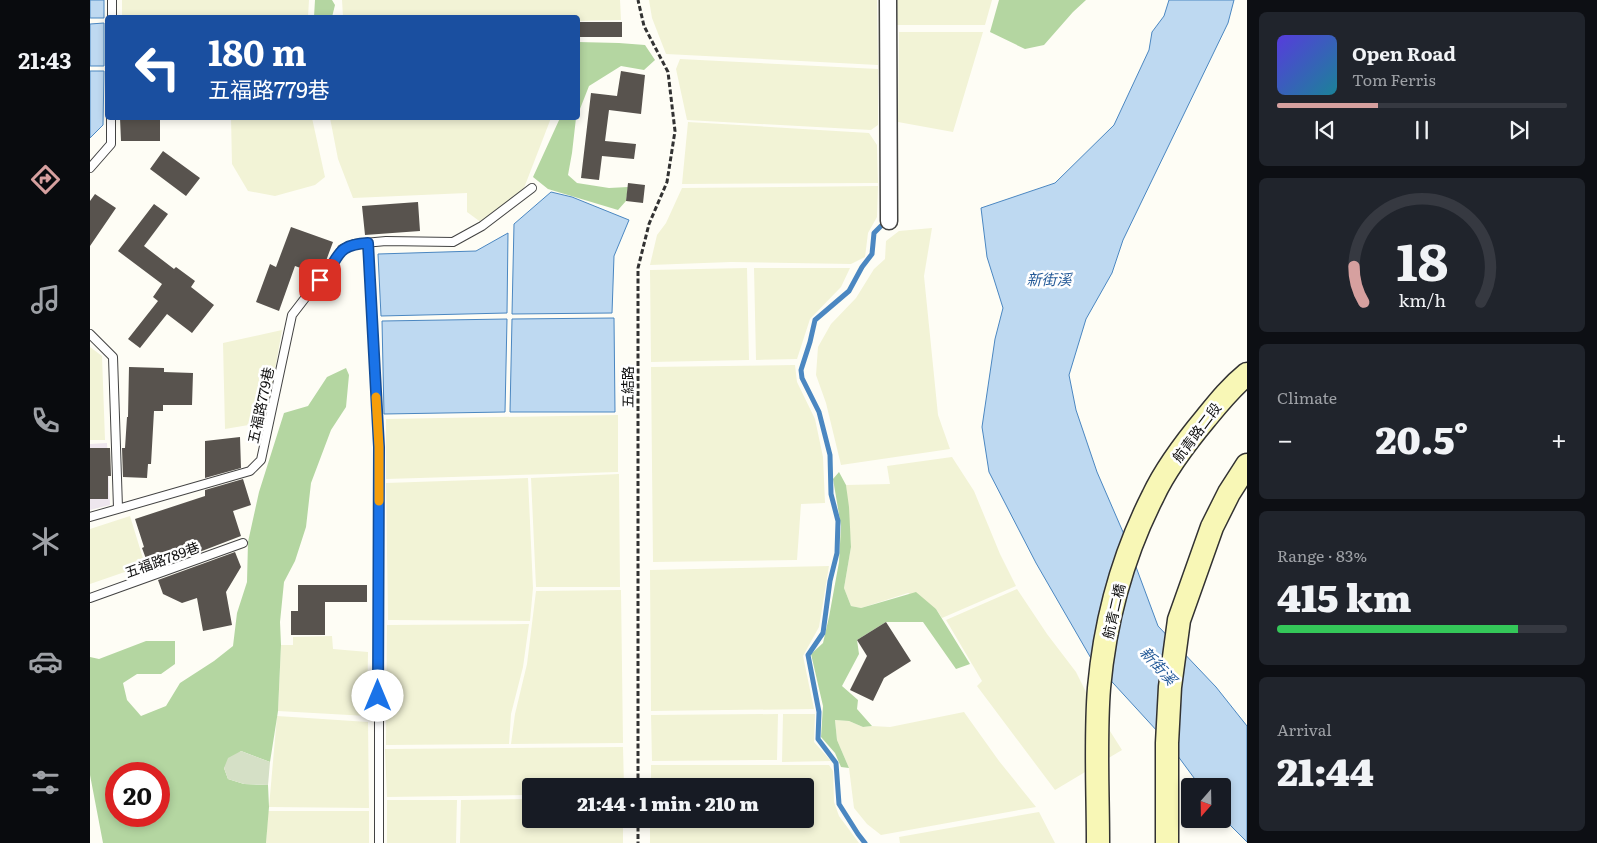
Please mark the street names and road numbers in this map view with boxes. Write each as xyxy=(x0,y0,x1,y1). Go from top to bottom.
street label: 五福路779巷 xyxy=(242,365,278,445)
street label: 五結路 xyxy=(617,366,637,408)
street label: 航青路二段 xyxy=(1167,398,1225,466)
street label: 五福路789巷 xyxy=(122,536,202,582)
street label: 航青二橋 xyxy=(1097,581,1129,641)

